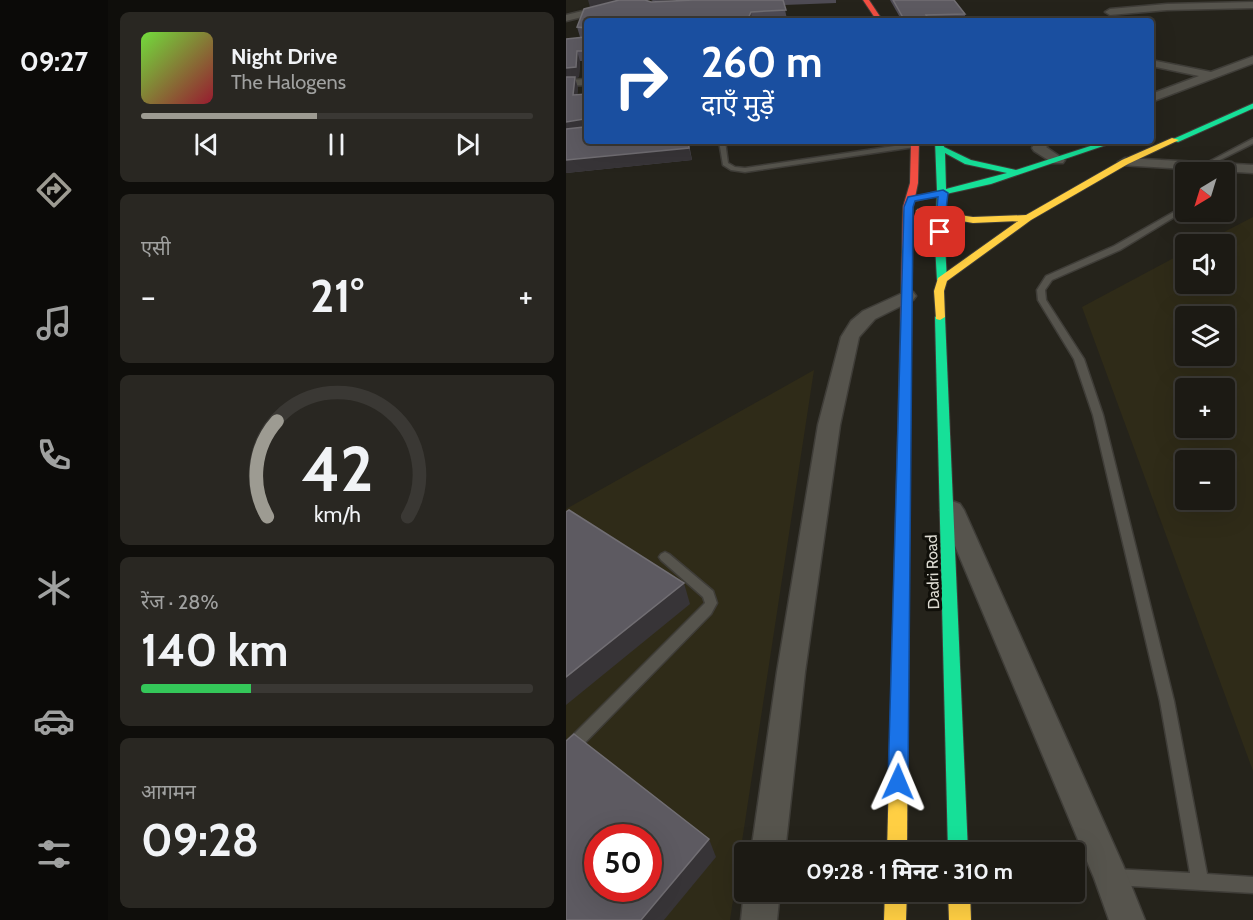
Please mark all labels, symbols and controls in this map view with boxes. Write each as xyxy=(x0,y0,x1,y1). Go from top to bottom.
text: 260 m xyxy=(701,36,822,88)
icon: right xyxy=(602,42,680,120)
text: Night Drive xyxy=(231,43,337,70)
text: 09:27 xyxy=(20,45,88,78)
text: The Halogens xyxy=(231,70,346,94)
text: दाएँ मुड़ें xyxy=(701,88,774,121)
icon: previous xyxy=(190,128,223,161)
icon: pause xyxy=(320,128,353,161)
icon: next xyxy=(451,128,484,161)
north arrow xyxy=(1175,162,1235,222)
map controls xyxy=(1175,162,1235,510)
icon: directions xyxy=(33,169,75,211)
pin xyxy=(914,206,965,257)
icon: arrive xyxy=(923,215,956,248)
button: sound xyxy=(1175,234,1235,294)
text: एसी xyxy=(141,236,171,260)
text: 21° xyxy=(310,269,364,323)
text: − xyxy=(141,276,156,316)
text: + xyxy=(518,276,533,316)
icon: music xyxy=(33,302,75,344)
button: layers xyxy=(1175,306,1235,366)
button: + xyxy=(1175,378,1235,438)
text: 42 xyxy=(301,431,373,507)
icon: phone xyxy=(33,434,75,476)
button: − xyxy=(1175,450,1235,510)
text: km/h xyxy=(314,501,360,527)
street label: Dadri Road xyxy=(922,534,943,610)
icon: climate xyxy=(33,567,75,609)
text: रेंज · 28% xyxy=(141,590,218,614)
text: 140 km xyxy=(141,623,288,677)
icon: car xyxy=(33,700,75,742)
position arrow xyxy=(866,750,930,814)
text: आगमन xyxy=(141,780,196,804)
text: 09:28 xyxy=(141,813,259,867)
speed limit sign: 50 xyxy=(584,824,662,902)
icon: filters xyxy=(33,833,75,875)
text: 09:28 · 1 मिनट · 310 m xyxy=(806,858,1013,885)

